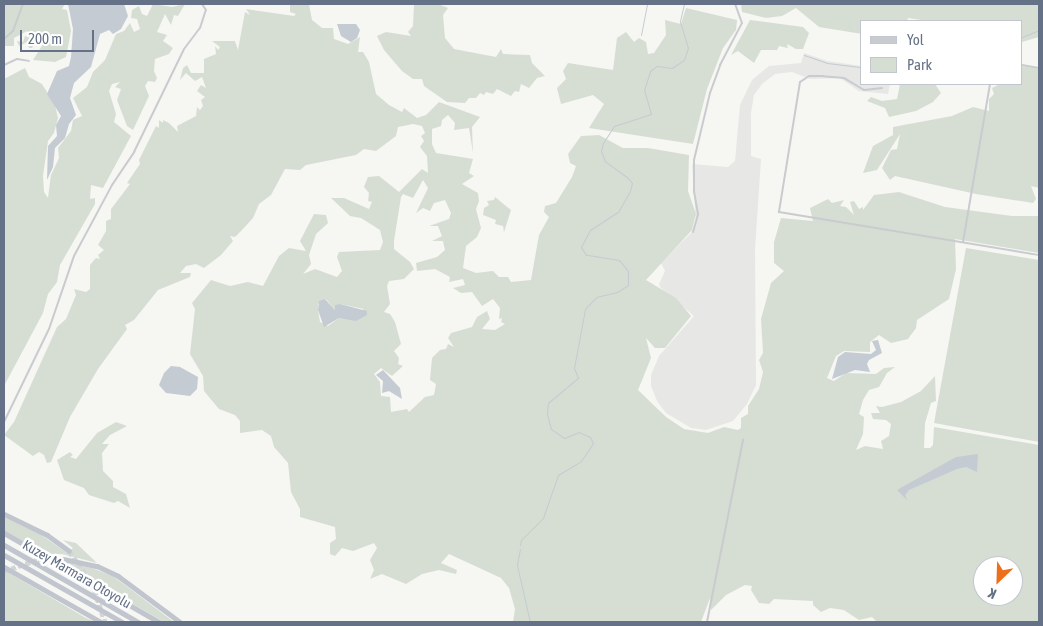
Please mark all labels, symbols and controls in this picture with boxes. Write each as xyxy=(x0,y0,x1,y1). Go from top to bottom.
scale bar xyxy=(22,20,96,52)
legend xyxy=(860,20,1023,85)
text: 200 m xyxy=(28,30,62,47)
text: Yol xyxy=(907,31,924,48)
text: Park xyxy=(907,56,932,73)
street label: Kuzey Marmara Otoyolu xyxy=(20,536,134,612)
north arrow xyxy=(973,556,1023,606)
text: K xyxy=(986,585,999,602)

